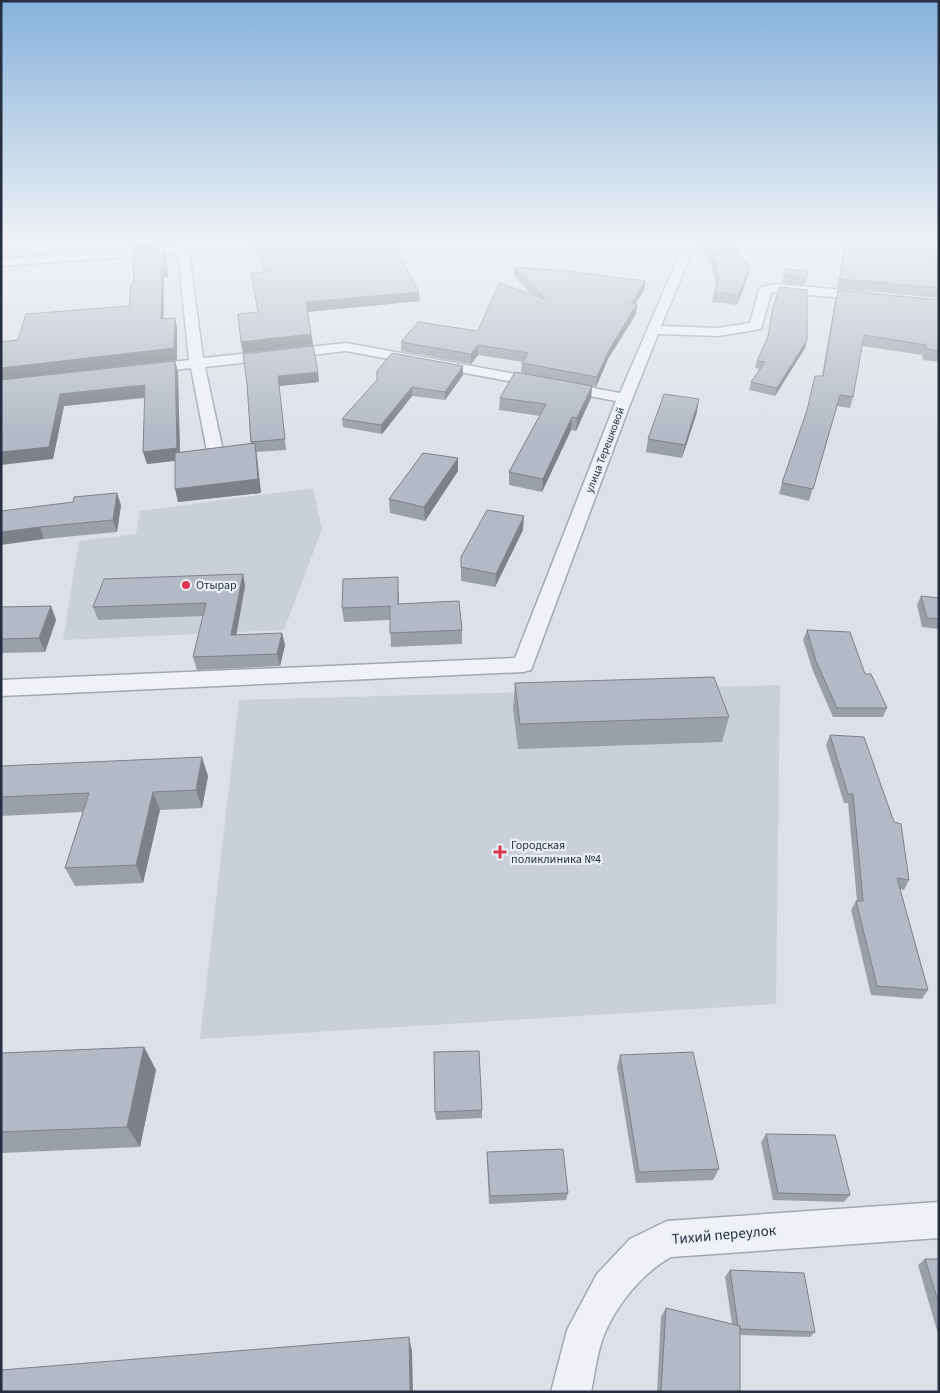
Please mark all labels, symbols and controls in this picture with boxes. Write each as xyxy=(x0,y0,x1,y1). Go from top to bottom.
street label: улица Терешковой xyxy=(582,405,628,495)
place label: Отырар xyxy=(196,577,237,594)
marker: Отырар xyxy=(180,579,192,591)
place label: Городская поликлиника №4 xyxy=(511,837,601,868)
marker: Городская поликлиника №4 xyxy=(493,845,507,859)
street label: Тихий переулок xyxy=(671,1220,778,1250)

